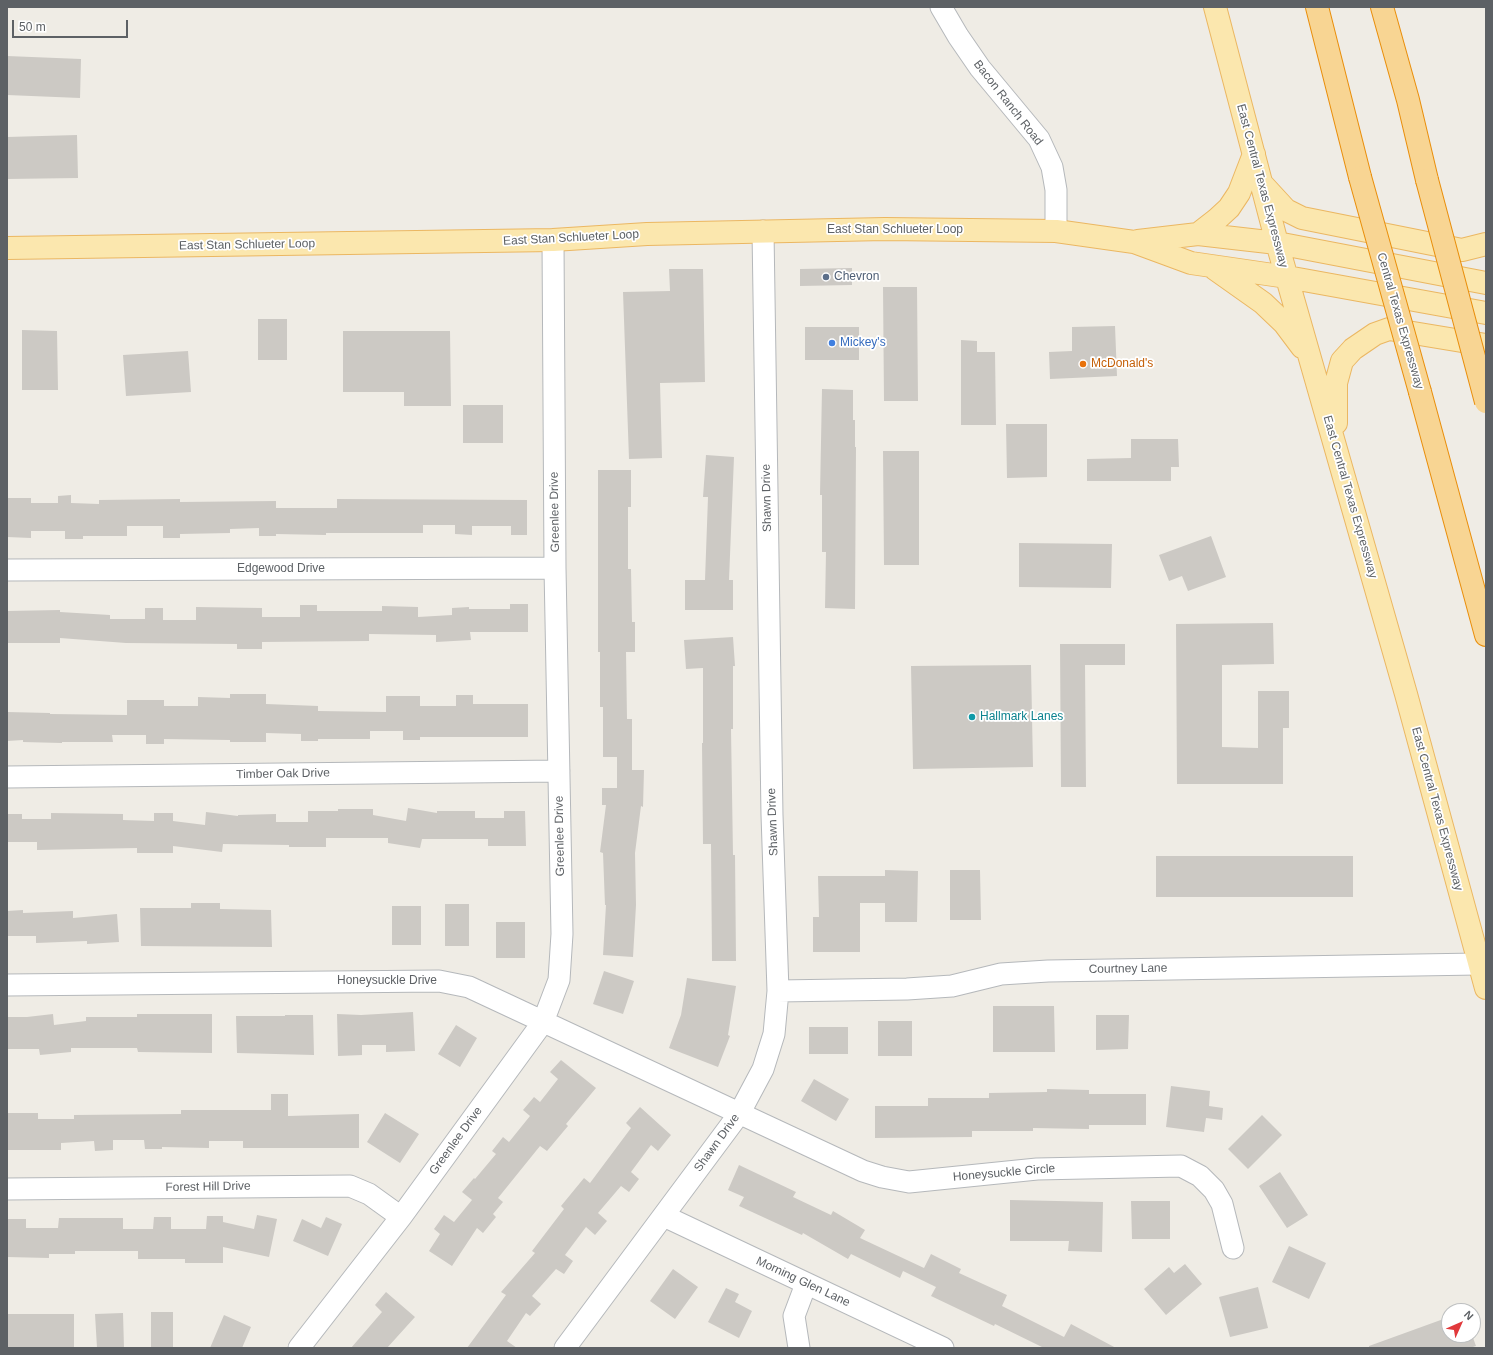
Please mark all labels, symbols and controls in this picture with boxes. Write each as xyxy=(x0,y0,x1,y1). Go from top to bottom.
scale bar xyxy=(14,12,130,38)
text: 50 m xyxy=(19,20,46,34)
street label: Bacon Ranch Road xyxy=(970,58,1046,148)
street label: East Central Texas Expressway xyxy=(1233,103,1291,269)
street label: East Stan Schlueter Loop xyxy=(827,223,963,237)
street label: East Stan Schlueter Loop xyxy=(503,227,639,249)
street label: East Stan Schlueter Loop xyxy=(179,237,315,253)
street label: Central Texas Expressway xyxy=(1374,251,1426,391)
place label: Chevron xyxy=(834,270,879,284)
marker: Chevron xyxy=(821,272,831,282)
place label: Mickey's xyxy=(840,336,886,350)
marker: Mickey's xyxy=(827,338,837,348)
place label: McDonald's xyxy=(1091,357,1153,371)
marker: McDonald's xyxy=(1078,359,1088,369)
street label: East Central Texas Expressway xyxy=(1320,414,1380,580)
street label: Shawn Drive xyxy=(759,464,775,532)
street label: Greenlee Drive xyxy=(547,472,563,552)
street label: Edgewood Drive xyxy=(237,562,325,576)
place label: Hallmark Lanes xyxy=(980,710,1063,724)
marker: Hallmark Lanes xyxy=(967,712,977,722)
street label: East Central Texas Expressway xyxy=(1408,726,1466,892)
street label: Timber Oak Drive xyxy=(236,766,330,782)
street label: Shawn Drive xyxy=(765,788,781,856)
street label: Greenlee Drive xyxy=(552,796,568,876)
street label: Courtney Lane xyxy=(1089,961,1167,977)
street label: Honeysuckle Drive xyxy=(337,974,437,988)
street label: Greenlee Drive xyxy=(426,1104,486,1178)
street label: Shawn Drive xyxy=(691,1111,743,1175)
street label: Honeysuckle Circle xyxy=(952,1161,1056,1185)
street label: Forest Hill Drive xyxy=(165,1179,251,1195)
street label: Morning Glen Lane xyxy=(754,1254,852,1310)
north arrow xyxy=(1441,1303,1481,1343)
text: N xyxy=(1462,1308,1476,1322)

